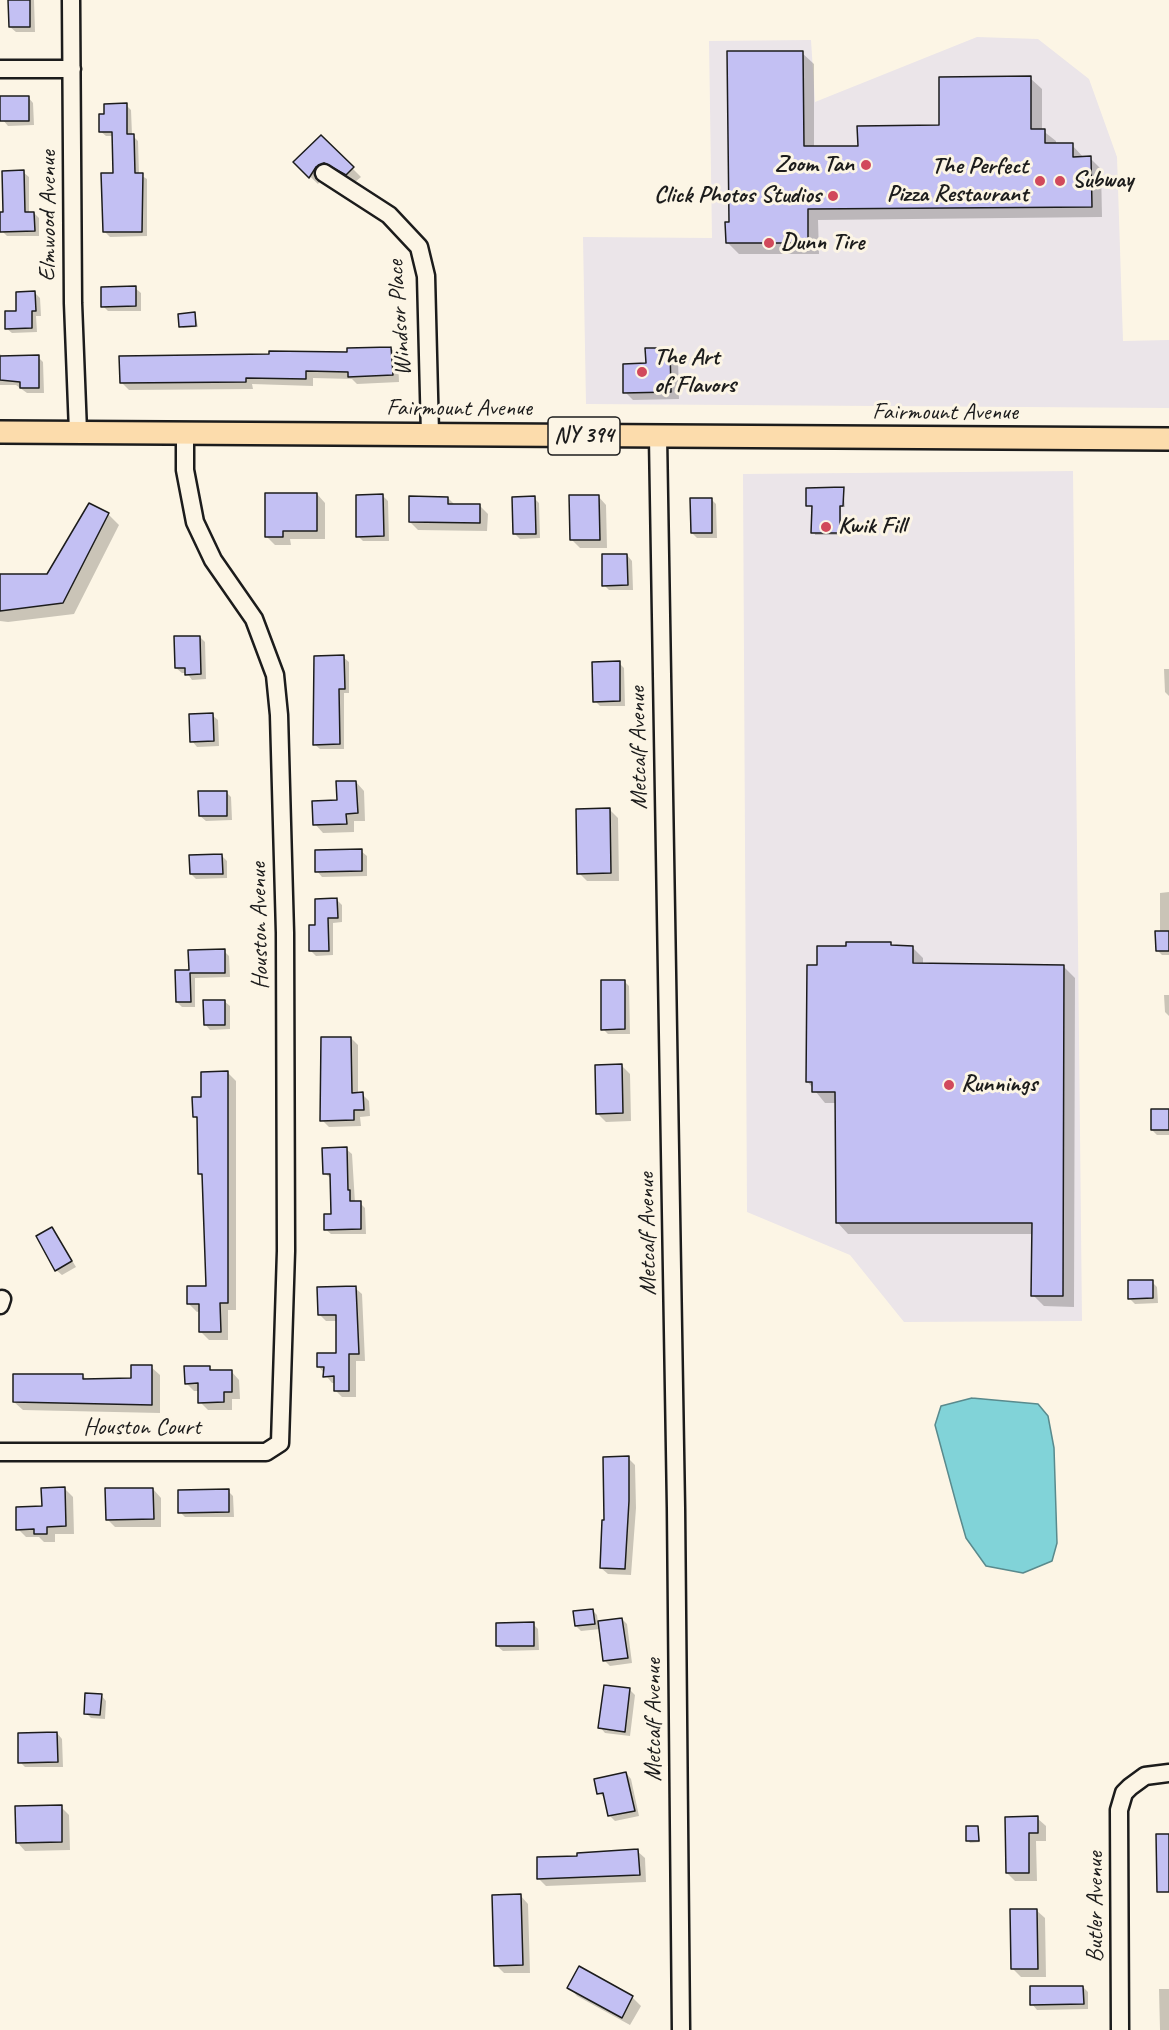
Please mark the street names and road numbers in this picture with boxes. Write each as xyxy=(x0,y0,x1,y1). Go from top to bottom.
street label: Elmwood Avenue xyxy=(35,150,63,282)
street label: Windsor Place xyxy=(382,259,418,377)
street label: Fairmount Avenue xyxy=(386,395,532,423)
street label: Fairmount Avenue xyxy=(872,399,1018,427)
road number: NY 394 xyxy=(548,417,620,455)
street label: Metcalf Avenue xyxy=(624,686,654,810)
street label: Houston Avenue xyxy=(244,862,276,990)
street label: Metcalf Avenue xyxy=(633,1172,663,1296)
street label: Houston Court xyxy=(83,1414,201,1442)
street label: Metcalf Avenue xyxy=(640,1658,668,1782)
street label: Butler Avenue xyxy=(1082,1852,1110,1962)

